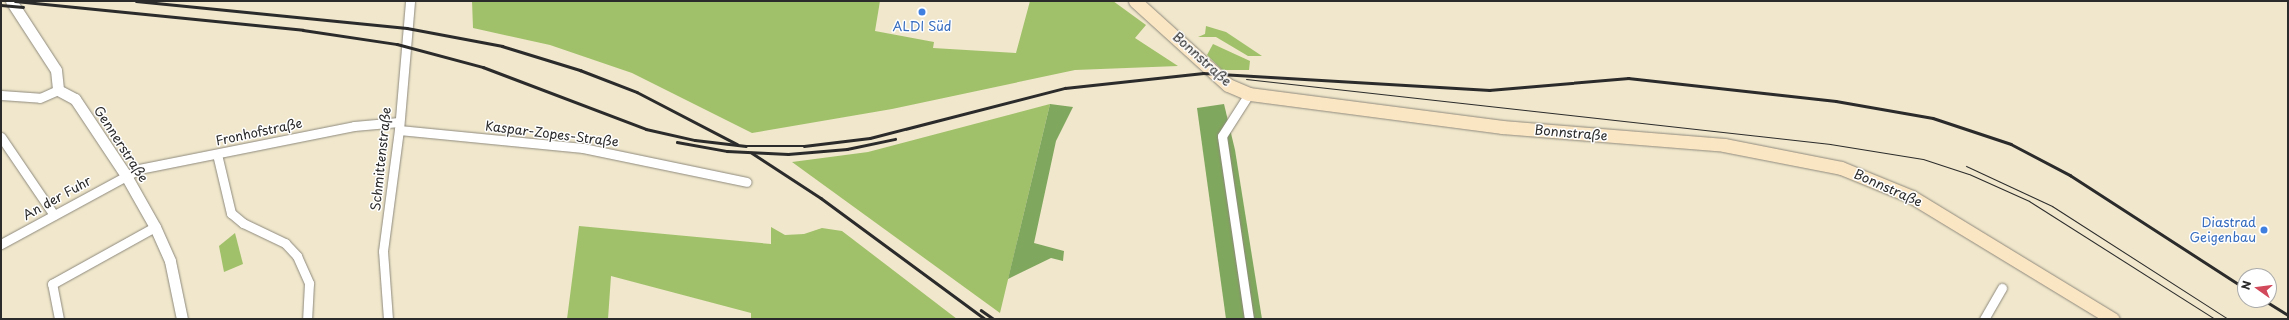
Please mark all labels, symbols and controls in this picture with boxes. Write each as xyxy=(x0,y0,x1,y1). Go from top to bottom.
marker: ALDI Süd xyxy=(917,7,927,17)
place label: ALDI Süd xyxy=(892,18,952,34)
street label: Bonnstraße xyxy=(1170,29,1234,89)
street label: Gennerstraße xyxy=(91,103,151,185)
street label: Schmittenstraße xyxy=(368,106,394,212)
street label: Fronhofstraße xyxy=(214,115,304,149)
street label: Kaspar-Zopes-Straße xyxy=(484,118,620,150)
street label: Bonnstraße xyxy=(1534,122,1608,144)
street label: Bonnstraße xyxy=(1851,166,1925,210)
street label: An der Fuhr xyxy=(21,173,93,223)
place label: Diastrad Geigenbau xyxy=(2190,215,2256,246)
marker: Diastrad Geigenbau xyxy=(2259,225,2269,235)
north arrow xyxy=(2237,268,2277,308)
text: N xyxy=(2237,279,2255,292)

